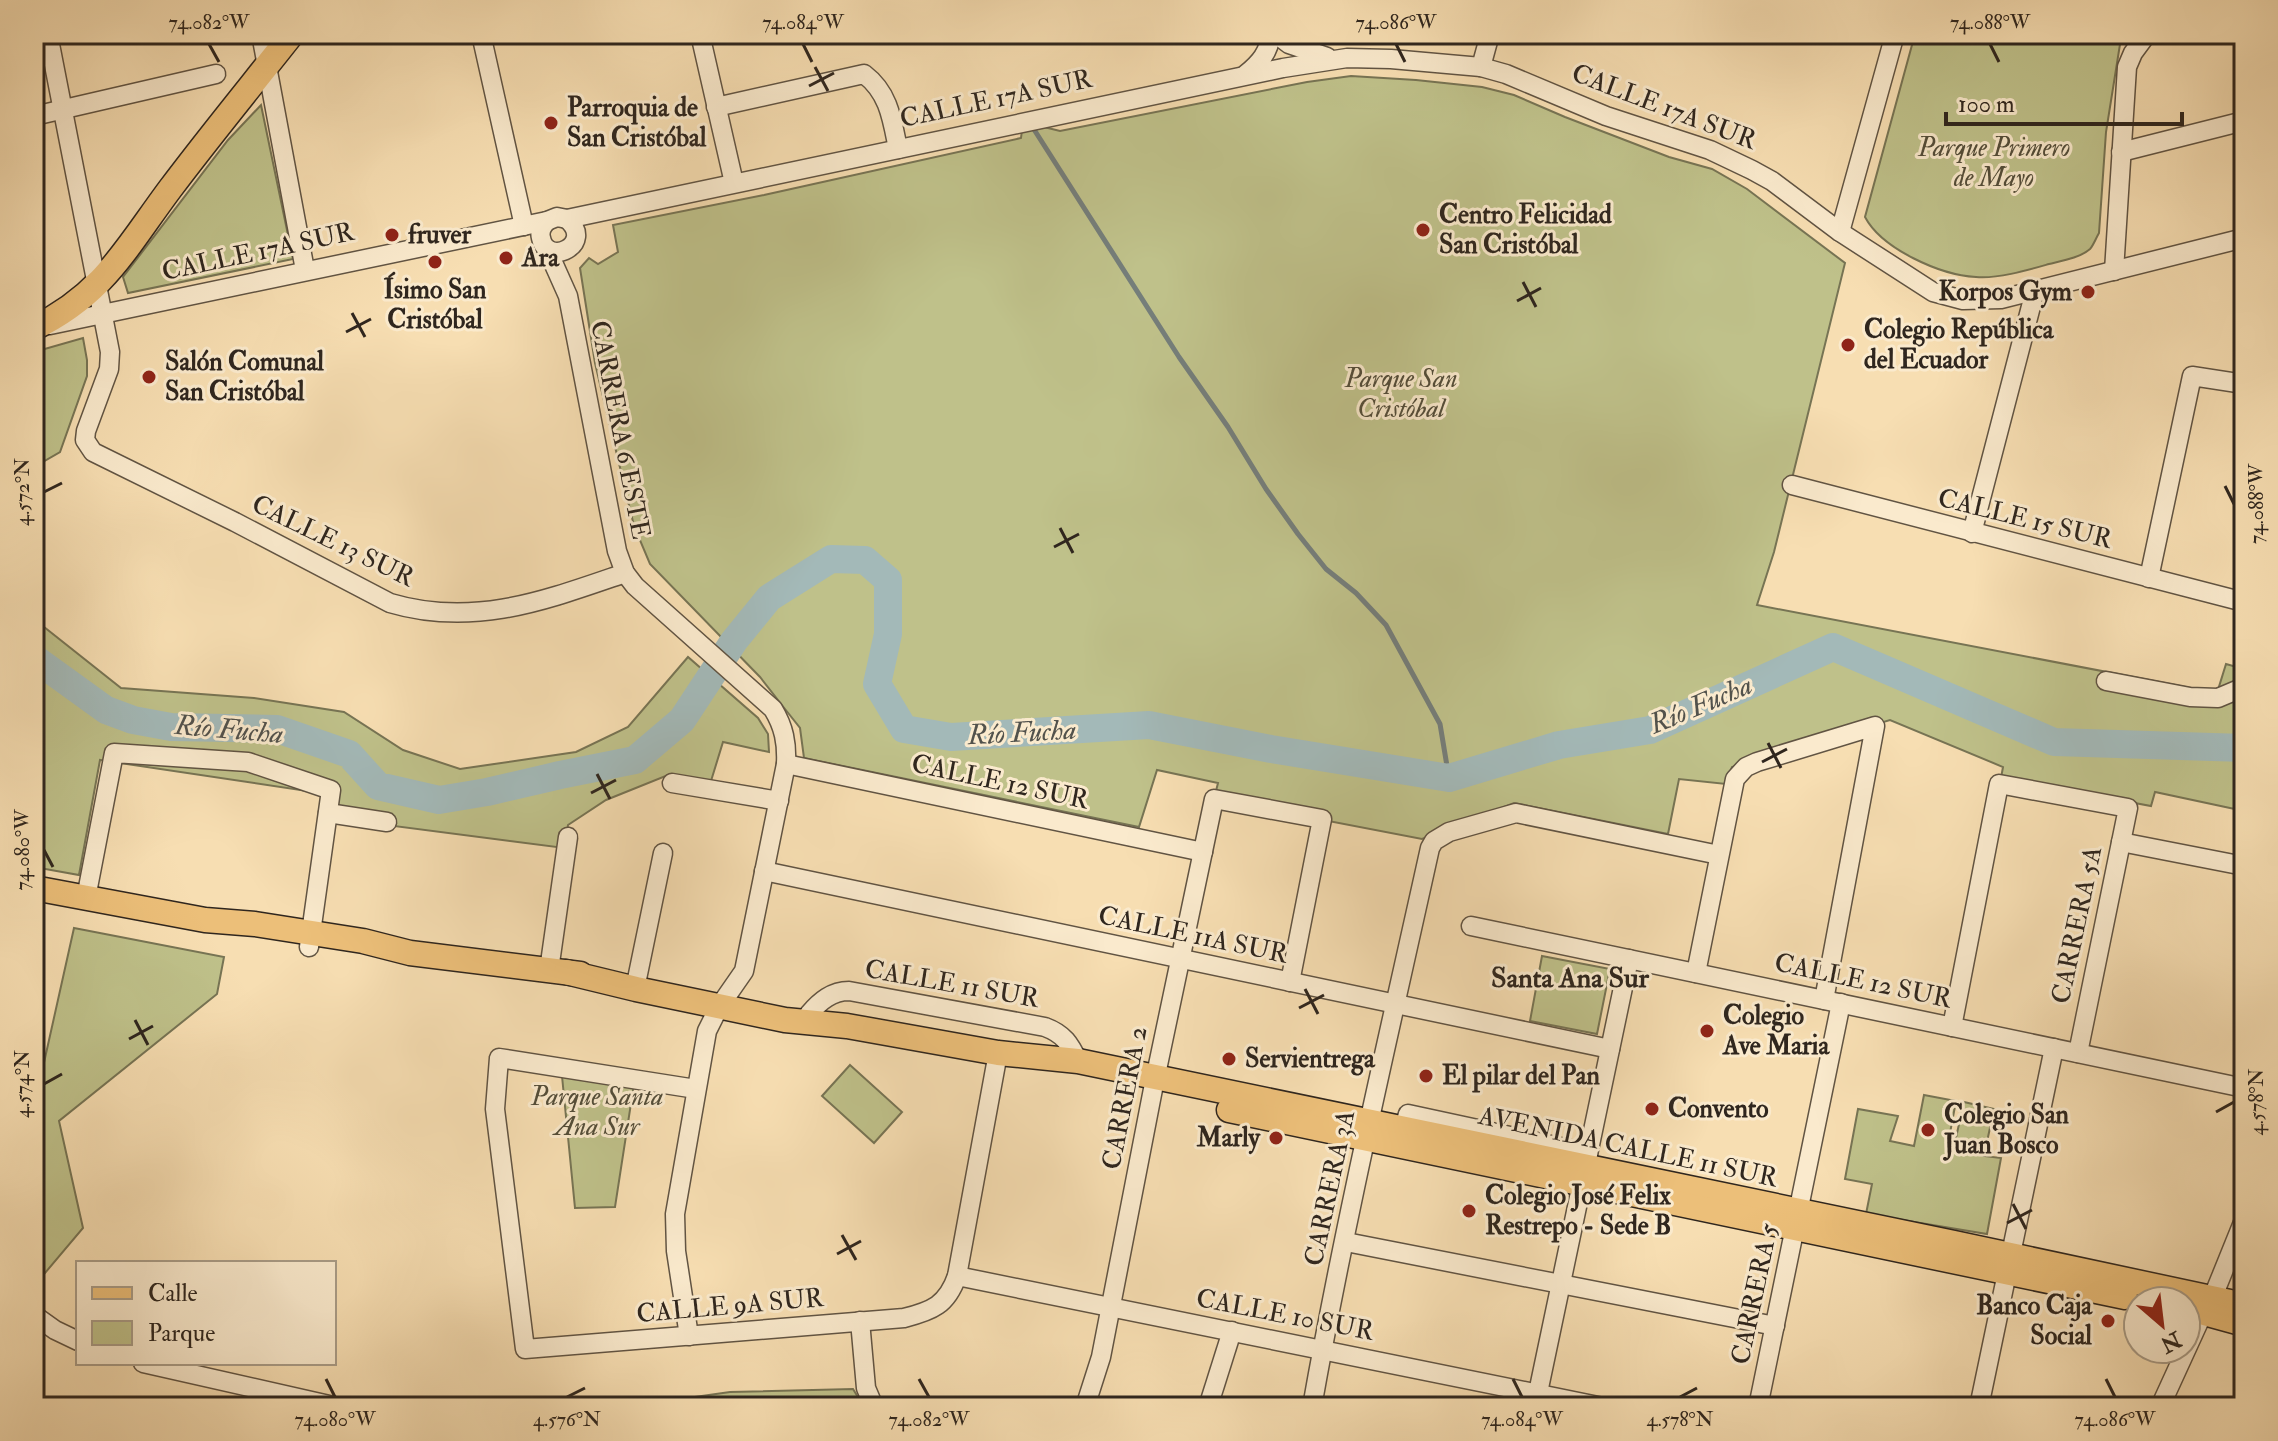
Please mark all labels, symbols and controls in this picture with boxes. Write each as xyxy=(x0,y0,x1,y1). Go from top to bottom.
text: 74.082°W xyxy=(169,10,250,35)
text: 74.084°W xyxy=(762,10,844,35)
text: 74.086°W xyxy=(1356,10,1437,35)
text: 74.088°W xyxy=(1950,10,2031,35)
street label: CALLE 17A SUR xyxy=(1567,57,1762,157)
street label: CALLE 17A SUR xyxy=(897,63,1096,135)
scale bar xyxy=(1946,76,2182,126)
text: 100 m xyxy=(1958,89,2015,120)
place label: Parroquia de San Cristóbal xyxy=(567,92,707,154)
marker: Parroquia de San Cristóbal xyxy=(542,114,560,132)
park label: Parque Primero de Mayo xyxy=(1917,132,2070,194)
place label: Centro Felicidad San Cristóbal xyxy=(1439,199,1612,261)
street label: CALLE 17A SUR xyxy=(159,216,358,288)
place label: fruver xyxy=(408,219,471,251)
marker: Centro Felicidad San Cristóbal xyxy=(1414,221,1432,239)
marker: fruver xyxy=(383,226,401,244)
place label: Ara xyxy=(521,242,560,274)
marker: Ara xyxy=(497,249,515,267)
marker: Ísimo San Cristóbal xyxy=(426,253,444,271)
place label: Ísimo San Cristóbal xyxy=(384,271,487,336)
place label: Korpos Gym xyxy=(1939,276,2073,309)
marker: Korpos Gym xyxy=(2079,283,2097,301)
place label: Colegio República del Ecuador xyxy=(1864,314,2055,376)
street label: CARRERA 6 ESTE xyxy=(583,318,657,542)
marker: Colegio República del Ecuador xyxy=(1839,336,1857,354)
place label: Salón Comunal San Cristóbal xyxy=(165,346,324,408)
park label: Parque San Cristóbal xyxy=(1344,363,1457,425)
marker: Salón Comunal San Cristóbal xyxy=(140,368,158,386)
text: 4.572°N xyxy=(10,458,35,526)
text: 74.088°W xyxy=(2244,463,2269,544)
street label: CALLE 15 SUR xyxy=(1935,482,2117,556)
street label: CALLE 13 SUR xyxy=(246,488,421,595)
water label: Río Fucha xyxy=(1643,668,1758,743)
water label: Río Fucha xyxy=(172,708,285,752)
water label: Río Fucha xyxy=(966,713,1077,753)
street label: CALLE 12 SUR xyxy=(909,748,1093,817)
text: 74.080°W xyxy=(10,809,35,891)
street label: CARRERA 5A xyxy=(2045,843,2109,1007)
street label: CALLE 11A SUR xyxy=(1095,899,1292,971)
street label: CALLE 12 SUR xyxy=(1772,947,1956,1016)
street label: CALLE 11 SUR xyxy=(862,953,1043,1015)
district label: Santa Ana Sur xyxy=(1491,961,1649,996)
place label: Colegio Ave Maria xyxy=(1722,1000,1830,1062)
marker: Colegio Ave Maria xyxy=(1698,1022,1716,1040)
street label: CARRERA 2 xyxy=(1095,1024,1155,1172)
place label: Servientrega xyxy=(1245,1043,1376,1076)
text: 4.574°N xyxy=(10,1050,35,1118)
marker: Servientrega xyxy=(1220,1050,1238,1068)
place label: El pilar del Pan xyxy=(1442,1060,1600,1093)
marker: El pilar del Pan xyxy=(1417,1067,1435,1085)
text: 4.578°N xyxy=(2244,1068,2269,1136)
park label: Parque Santa Ana Sur xyxy=(530,1081,663,1143)
place label: Convento xyxy=(1668,1093,1769,1125)
street label: AVENIDA CALLE 11 SUR xyxy=(1475,1099,1782,1195)
place label: Colegio San Juan Bosco xyxy=(1942,1099,2070,1161)
marker: Convento xyxy=(1643,1100,1661,1118)
street label: CARRERA 3A xyxy=(1298,1107,1362,1269)
marker: Colegio San Juan Bosco xyxy=(1919,1121,1937,1139)
place label: Marly xyxy=(1196,1122,1262,1155)
marker: Marly xyxy=(1267,1129,1285,1147)
place label: Colegio José Felix Restrepo - Sede B xyxy=(1485,1180,1671,1243)
marker: Colegio José Felix Restrepo - Sede B xyxy=(1460,1202,1478,1220)
street label: CARRERA 5 xyxy=(1724,1220,1786,1368)
legend xyxy=(76,1261,336,1365)
text: Calle xyxy=(148,1278,198,1309)
street label: CALLE 9A SUR xyxy=(635,1282,826,1330)
street label: CALLE 10 SUR xyxy=(1193,1282,1378,1348)
north arrow xyxy=(2122,1285,2202,1365)
place label: Banco Caja Social xyxy=(1976,1290,2093,1352)
marker: Banco Caja Social xyxy=(2099,1312,2117,1330)
text: Parque xyxy=(148,1318,215,1349)
text: N xyxy=(2155,1324,2187,1359)
text: 74.080°W xyxy=(294,1407,376,1432)
text: 4.576°N xyxy=(533,1407,601,1432)
text: 74.082°W xyxy=(889,1407,970,1432)
text: 74.084°W xyxy=(1481,1407,1563,1432)
text: 4.578°N xyxy=(1646,1407,1714,1432)
text: 74.086°W xyxy=(2075,1407,2156,1432)

